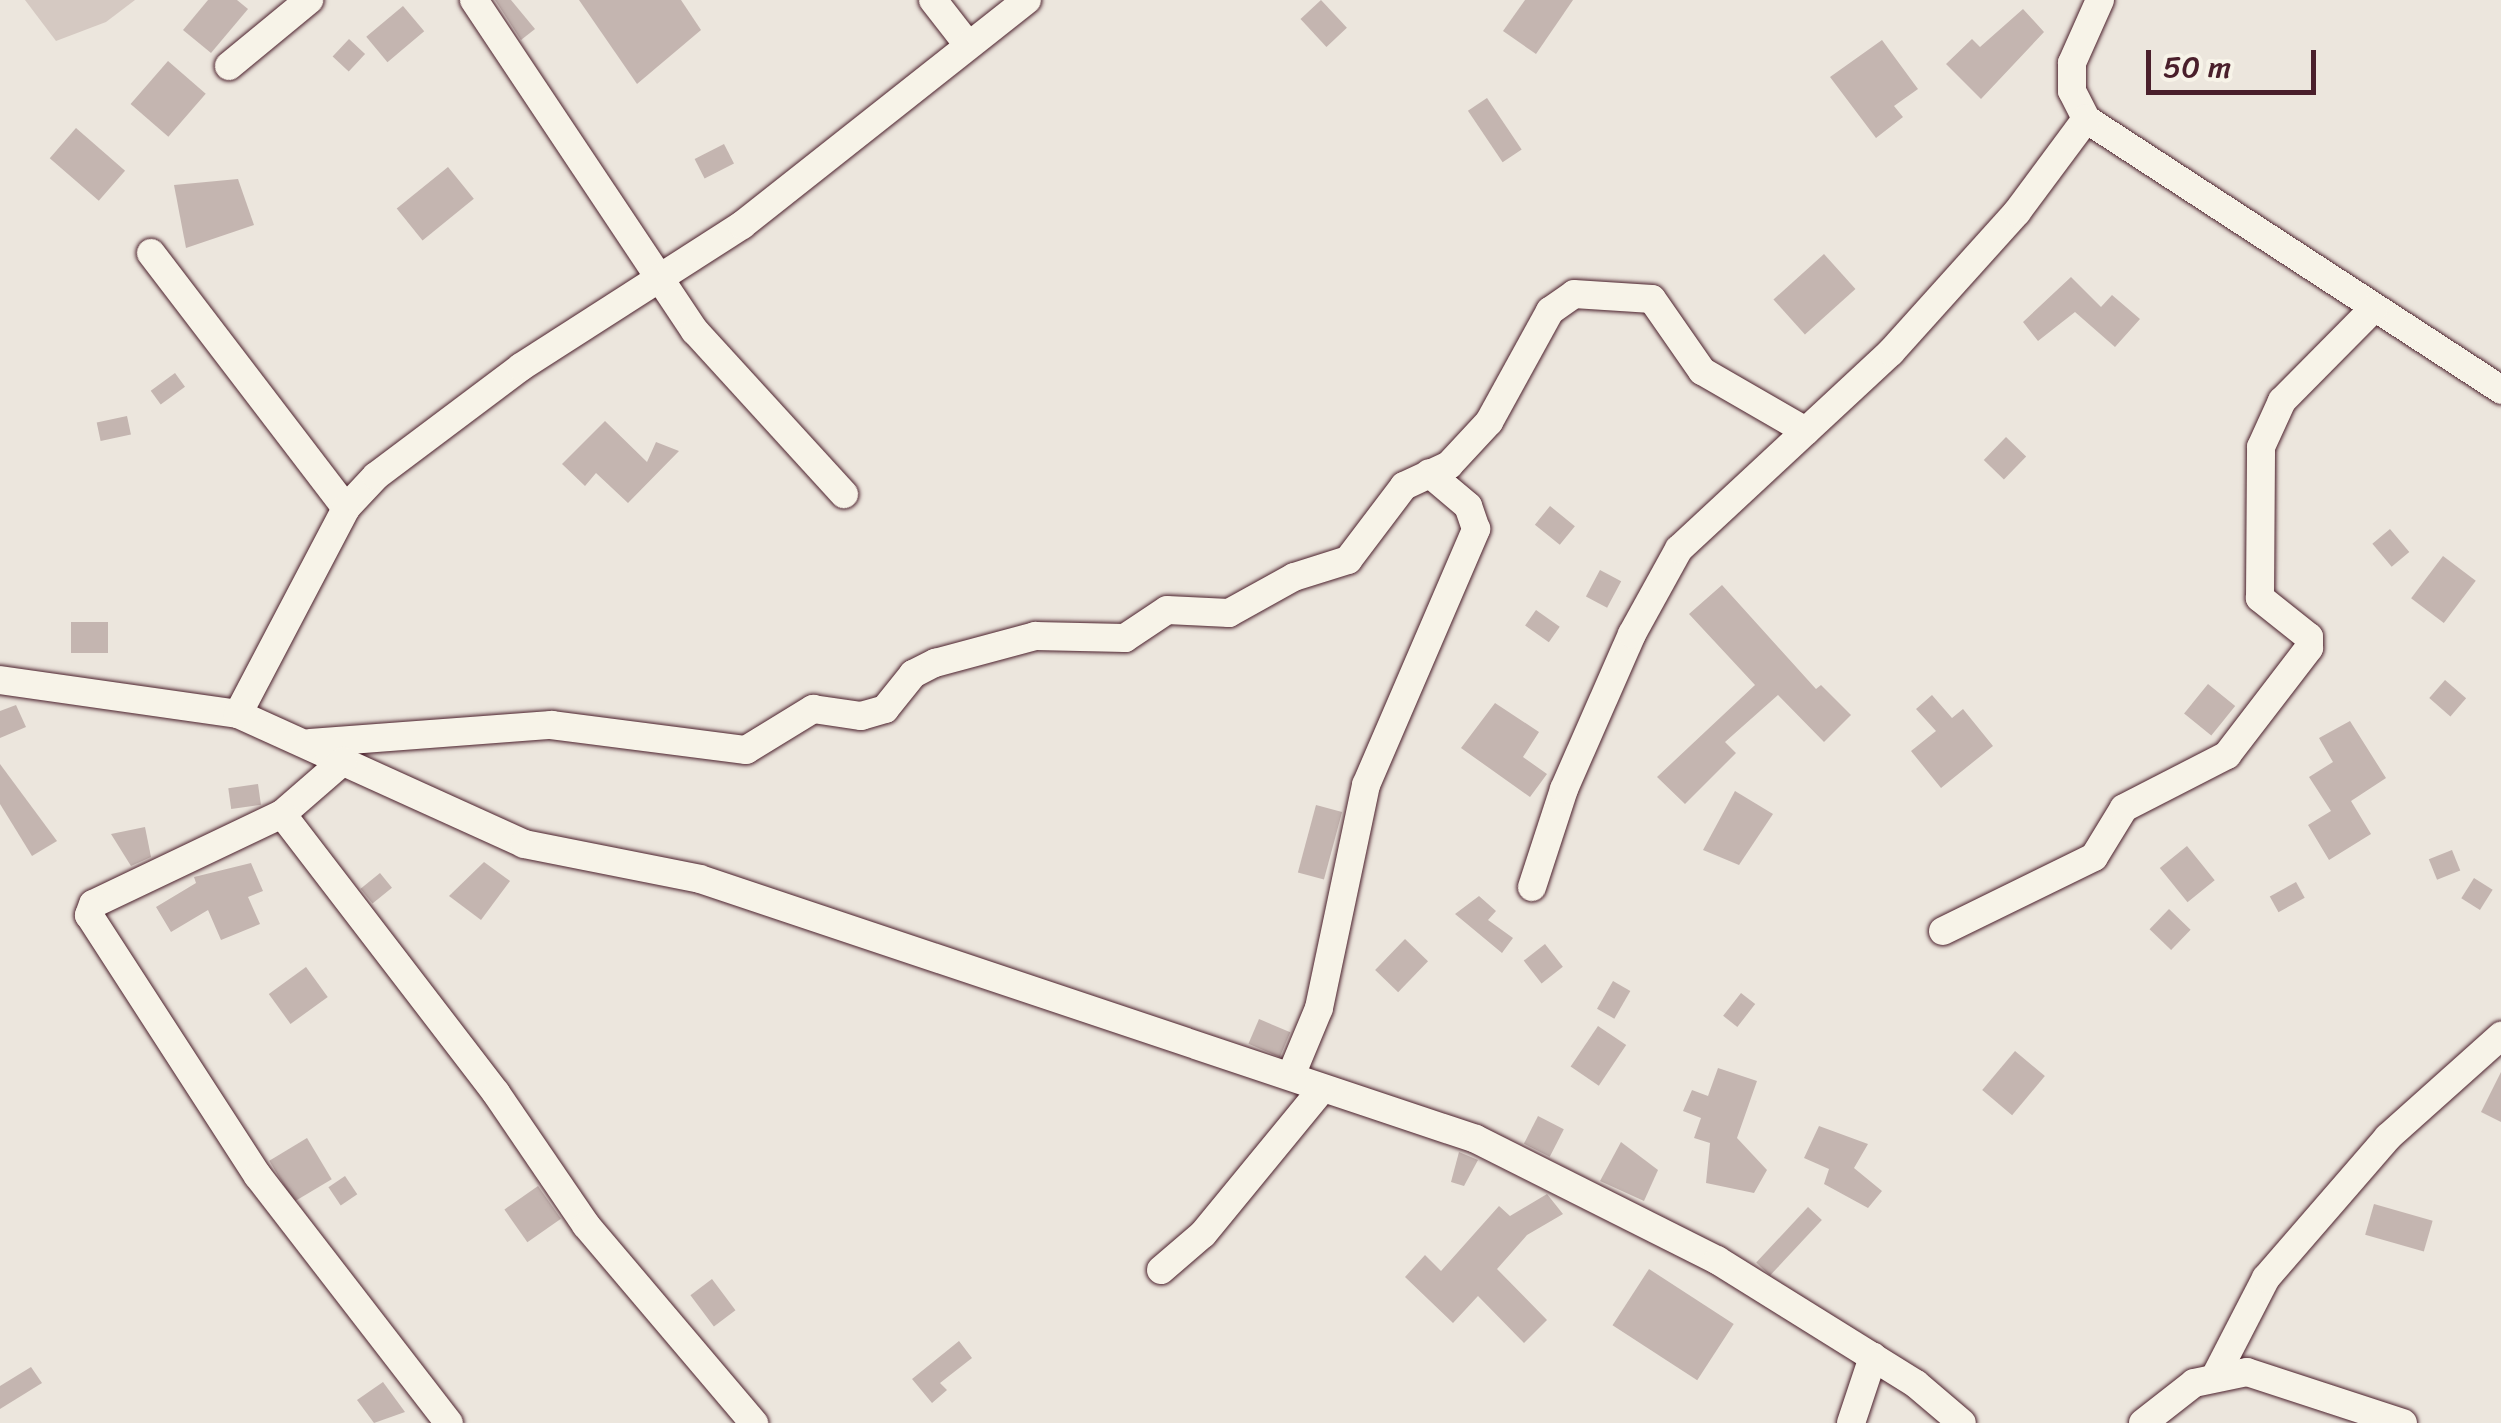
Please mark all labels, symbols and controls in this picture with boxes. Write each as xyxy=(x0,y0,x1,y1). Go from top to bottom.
scale bar xyxy=(2151,30,2321,92)
text: 50 m xyxy=(2163,40,2231,94)

